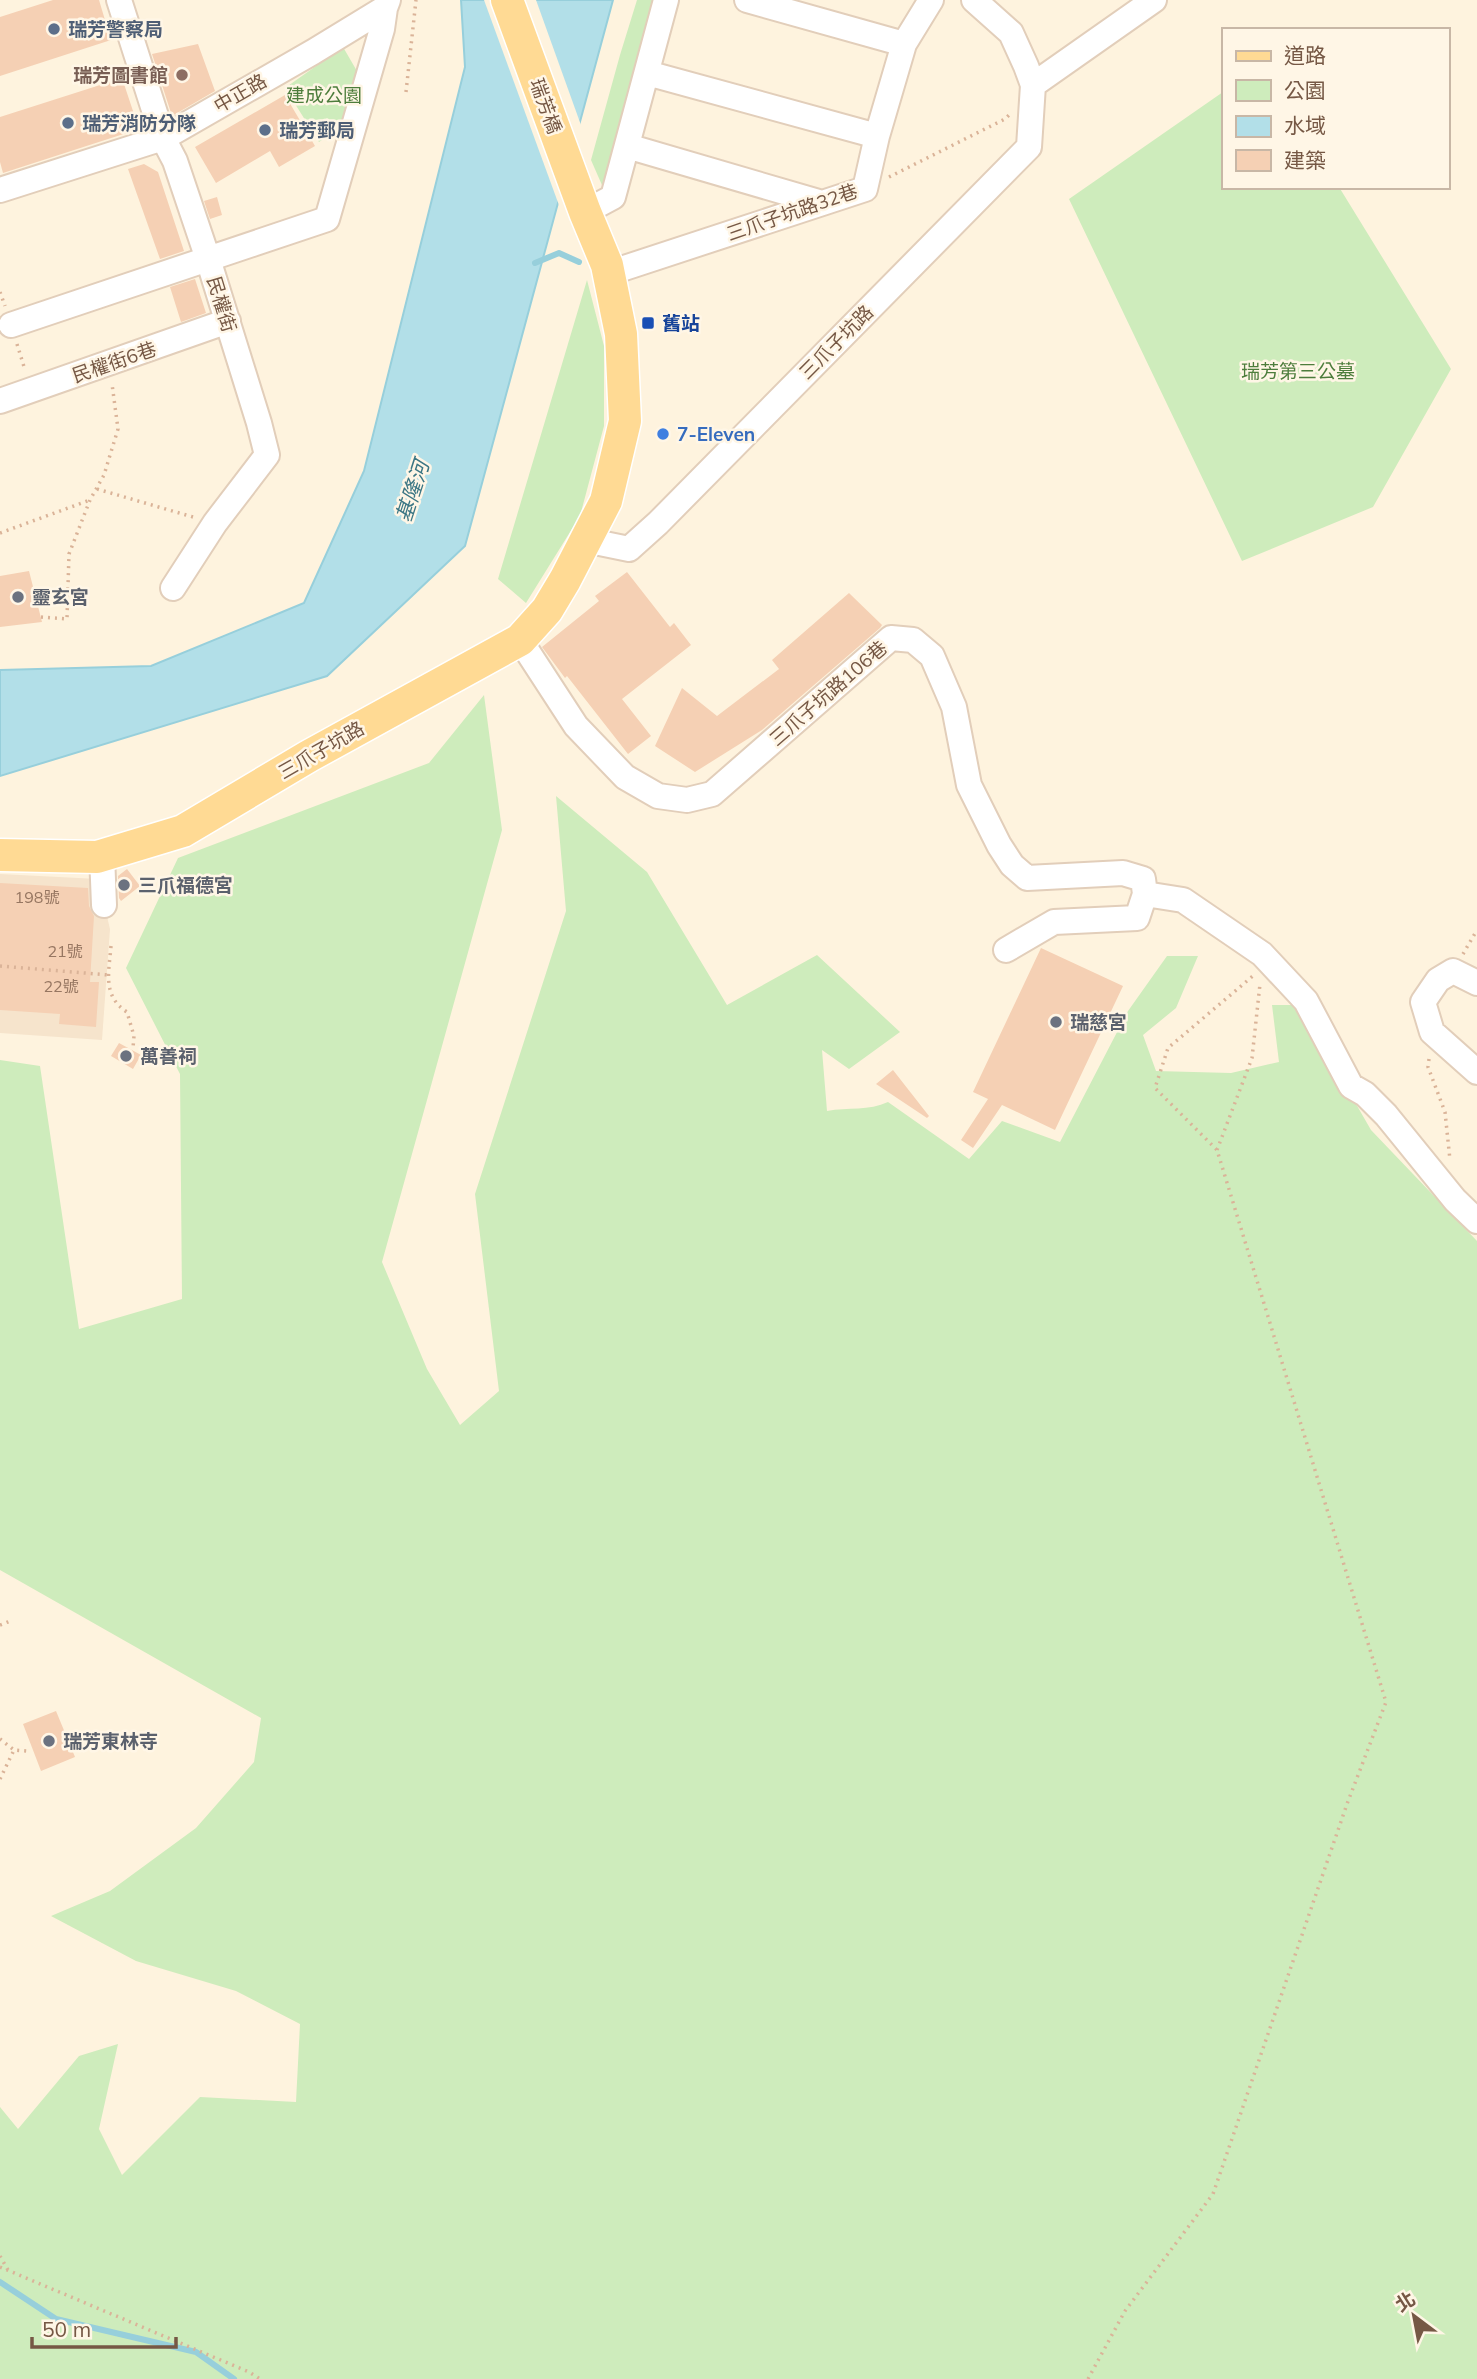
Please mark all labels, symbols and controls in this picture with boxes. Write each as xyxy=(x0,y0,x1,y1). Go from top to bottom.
place label: 瑞芳警察局 xyxy=(68,17,163,41)
marker: 瑞芳警察局 xyxy=(46,21,62,37)
legend xyxy=(1222,28,1449,189)
text: 道路 xyxy=(1284,42,1326,68)
place label: 瑞芳圖書館 xyxy=(73,63,168,87)
marker: 瑞芳圖書館 xyxy=(174,67,190,83)
street label: 中正路 xyxy=(209,68,271,118)
street label: 瑞芳橋 xyxy=(525,75,567,137)
text: 公園 xyxy=(1284,77,1326,103)
park label: 建成公園 xyxy=(286,83,362,107)
place label: 瑞芳消防分隊 xyxy=(82,111,196,135)
text: 水域 xyxy=(1284,112,1326,138)
marker: 瑞芳消防分隊 xyxy=(60,115,76,131)
place label: 瑞芳郵局 xyxy=(279,118,355,142)
marker: 瑞芳郵局 xyxy=(257,122,273,138)
text: 建築 xyxy=(1284,147,1326,173)
street label: 三爪子坑路32巷 xyxy=(723,178,861,246)
street label: 民權街 xyxy=(202,273,242,335)
street label: 三爪子坑路 xyxy=(794,300,878,384)
place label: 舊站 xyxy=(662,311,700,335)
marker: 舊站 xyxy=(640,315,656,331)
street label: 民權街6巷 xyxy=(69,336,159,388)
park label: 瑞芳第三公墓 xyxy=(1241,359,1355,383)
place label: 7-Eleven xyxy=(677,422,755,446)
marker: 7-Eleven xyxy=(655,426,671,442)
water label: 基隆河 xyxy=(390,453,435,525)
place label: 靈玄宮 xyxy=(32,585,89,609)
marker: 靈玄宮 xyxy=(10,589,26,605)
street label: 三爪子坑路106巷 xyxy=(764,635,892,751)
street label: 三爪子坑路 xyxy=(274,716,368,784)
place label: 三爪福德宮 xyxy=(138,873,233,897)
marker: 三爪福德宮 xyxy=(116,877,132,893)
house number: 198號 xyxy=(15,887,59,907)
house number: 21號 xyxy=(47,941,83,961)
house number: 22號 xyxy=(43,976,79,996)
place label: 瑞慈宮 xyxy=(1070,1010,1127,1034)
marker: 瑞慈宮 xyxy=(1048,1014,1064,1030)
place label: 萬善祠 xyxy=(140,1044,197,1068)
marker: 萬善祠 xyxy=(118,1048,134,1064)
place label: 瑞芳東林寺 xyxy=(63,1729,158,1753)
marker: 瑞芳東林寺 xyxy=(41,1733,57,1749)
north arrow xyxy=(1379,2281,1449,2351)
text: 北 xyxy=(1391,2286,1419,2317)
scale bar xyxy=(32,2306,175,2350)
text: 50 m xyxy=(42,2316,91,2342)

